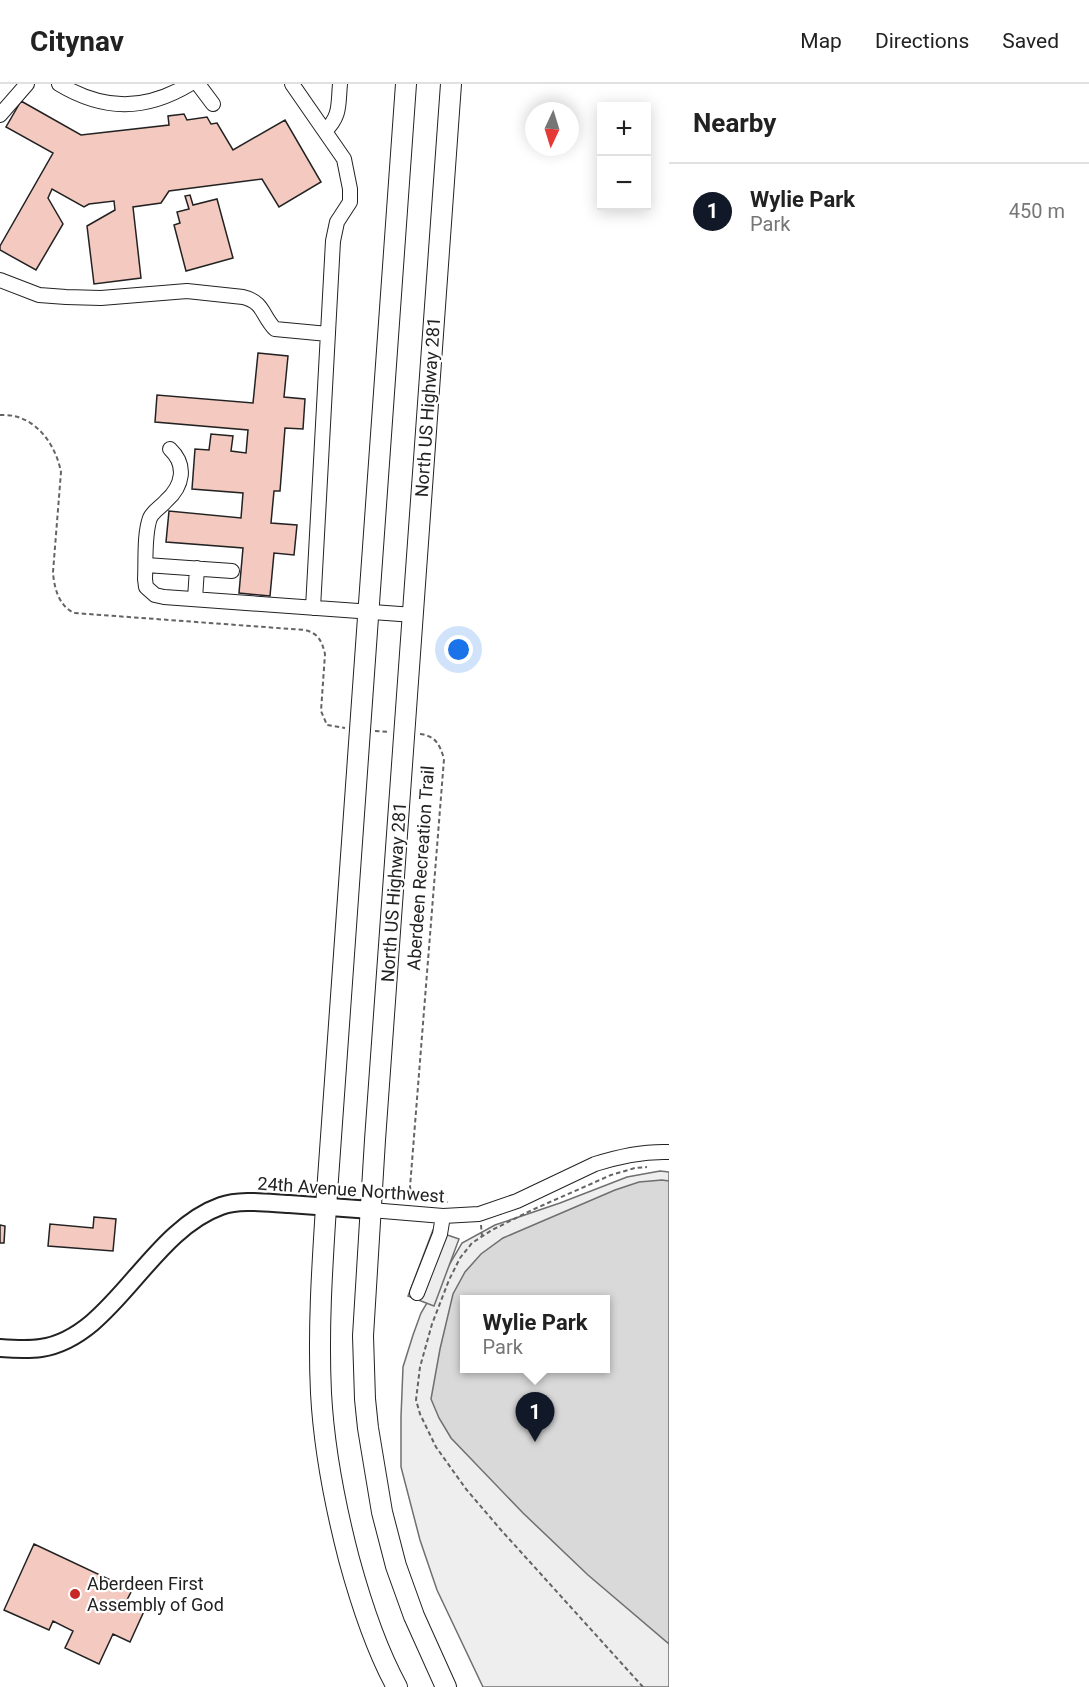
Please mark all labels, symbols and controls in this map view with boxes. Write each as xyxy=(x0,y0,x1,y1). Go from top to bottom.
text: Citynav xyxy=(30,25,124,58)
text: Map xyxy=(800,29,842,53)
text: Directions xyxy=(875,29,969,53)
text: Saved xyxy=(1002,29,1059,53)
north arrow xyxy=(525,102,579,156)
map controls xyxy=(597,102,651,210)
button: + xyxy=(597,102,651,156)
text: Nearby xyxy=(693,108,776,138)
button: − xyxy=(597,156,651,210)
text: Wylie Park xyxy=(750,187,855,212)
text: 1 xyxy=(707,199,718,223)
text: 450 m xyxy=(1009,199,1065,223)
text: Park xyxy=(750,212,790,236)
street label: North US Highway 281 xyxy=(411,316,444,498)
your location xyxy=(444,635,473,664)
street label: Aberdeen Recreation Trail xyxy=(403,765,438,971)
street label: North US Highway 281 xyxy=(377,801,410,983)
street label: 24th Avenue Northwest xyxy=(257,1172,445,1207)
popup xyxy=(460,1295,610,1373)
text: Wylie Park xyxy=(483,1310,587,1335)
text: Park xyxy=(483,1335,523,1359)
pin: 1 xyxy=(516,1392,554,1442)
place label: Aberdeen First Assembly of God xyxy=(87,1573,224,1615)
marker: Aberdeen First Assembly of God xyxy=(68,1587,82,1601)

